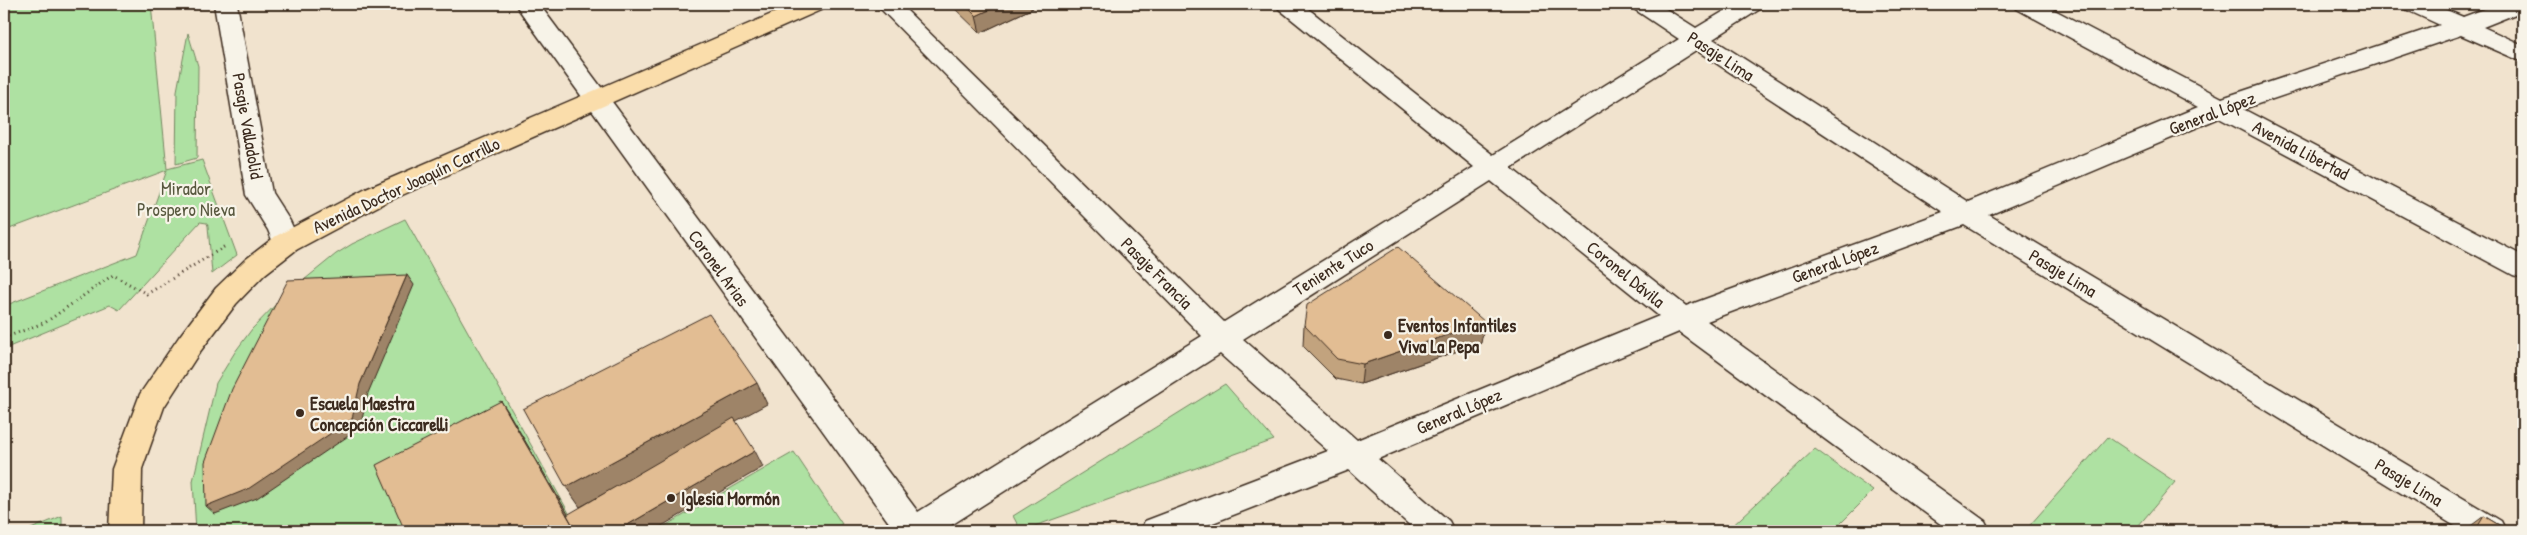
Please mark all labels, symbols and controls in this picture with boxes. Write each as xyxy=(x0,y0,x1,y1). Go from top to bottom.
street label: Pasaje Lima xyxy=(1683,25,1759,87)
street label: Pasaje Valladolid xyxy=(226,71,270,181)
street label: General López xyxy=(2165,85,2259,141)
street label: Avenida Libertad xyxy=(2248,114,2354,186)
street label: Avenida Doctor Joaquín Carrillo xyxy=(309,131,503,239)
park label: Mirador Prospero Nieva xyxy=(137,176,235,222)
street label: Coronel Arias xyxy=(683,225,755,312)
street label: Pasaje Francia xyxy=(1116,232,1198,314)
street label: Teniente Tuco xyxy=(1288,232,1378,302)
street label: Coronel Dávila xyxy=(1582,235,1670,313)
street label: General López xyxy=(1788,235,1882,289)
street label: Pasaje Lima xyxy=(2024,243,2102,303)
place label: Eventos Infantiles Viva La Pepa xyxy=(1398,313,1516,360)
marker: Eventos Infantiles Viva La Pepa xyxy=(1382,329,1394,341)
street label: General López xyxy=(1412,382,1506,440)
place label: Escuela Maestra Concepción Ciccarelli xyxy=(310,391,448,438)
marker: Escuela Maestra Concepción Ciccarelli xyxy=(294,407,306,419)
street label: Pasaje Lima xyxy=(2370,452,2448,512)
place label: Iglesia Mormón xyxy=(681,486,780,512)
marker: Iglesia Mormón xyxy=(665,492,677,504)

